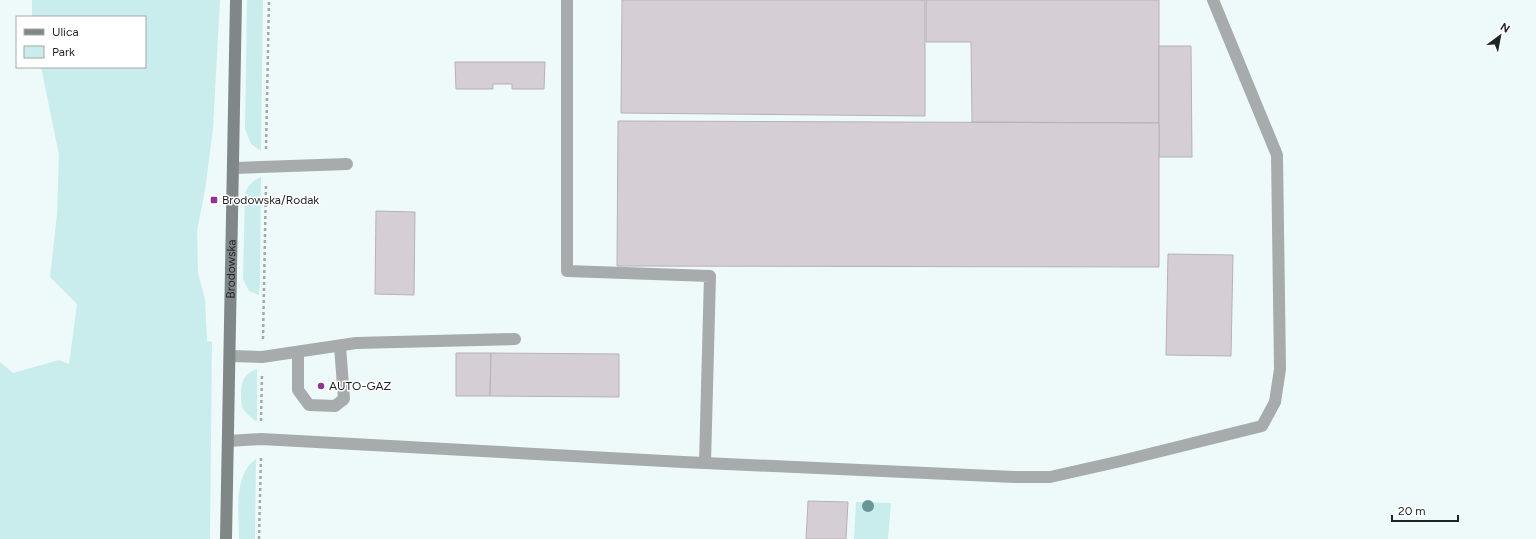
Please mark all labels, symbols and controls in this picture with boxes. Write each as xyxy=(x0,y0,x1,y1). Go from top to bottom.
legend xyxy=(16,16,146,68)
north arrow xyxy=(1480,16,1520,56)
text: N xyxy=(1498,20,1512,36)
text: Ulica xyxy=(52,25,79,39)
text: Park xyxy=(52,45,75,59)
place label: Brodowska/Rodak xyxy=(222,193,319,207)
marker: Brodowska/Rodak xyxy=(209,195,219,205)
street label: Brodowska xyxy=(223,239,239,299)
place label: AUTO-GAZ xyxy=(329,379,392,393)
marker: AUTO-GAZ xyxy=(316,381,326,391)
scale bar xyxy=(1392,497,1458,523)
text: 20 m xyxy=(1398,504,1426,518)

